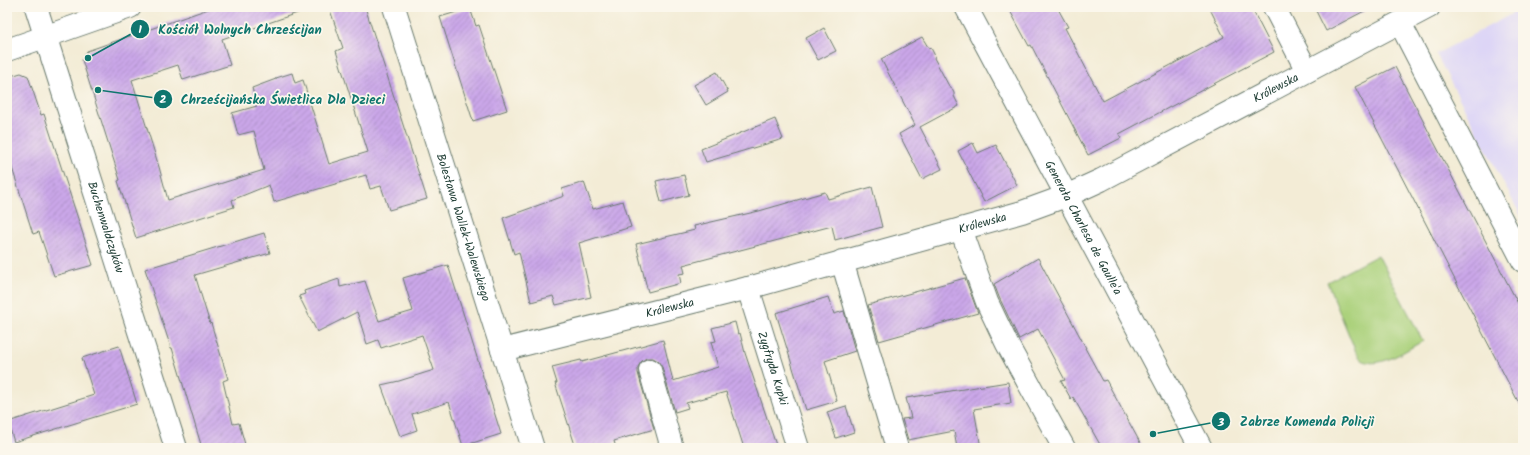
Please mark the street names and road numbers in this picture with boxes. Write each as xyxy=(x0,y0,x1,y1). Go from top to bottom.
street label: Królewska xyxy=(1250,68,1303,108)
street label: Bolesława Wallek-Walewskiego xyxy=(431,151,495,304)
street label: Generała Charlesa de Gaulle'a xyxy=(1039,157,1127,299)
street label: Buchenwaldczyków xyxy=(82,179,129,276)
street label: Królewska xyxy=(956,208,1009,239)
street label: Królewska xyxy=(644,293,696,323)
street label: Zygfryda Kupki xyxy=(752,329,793,409)

